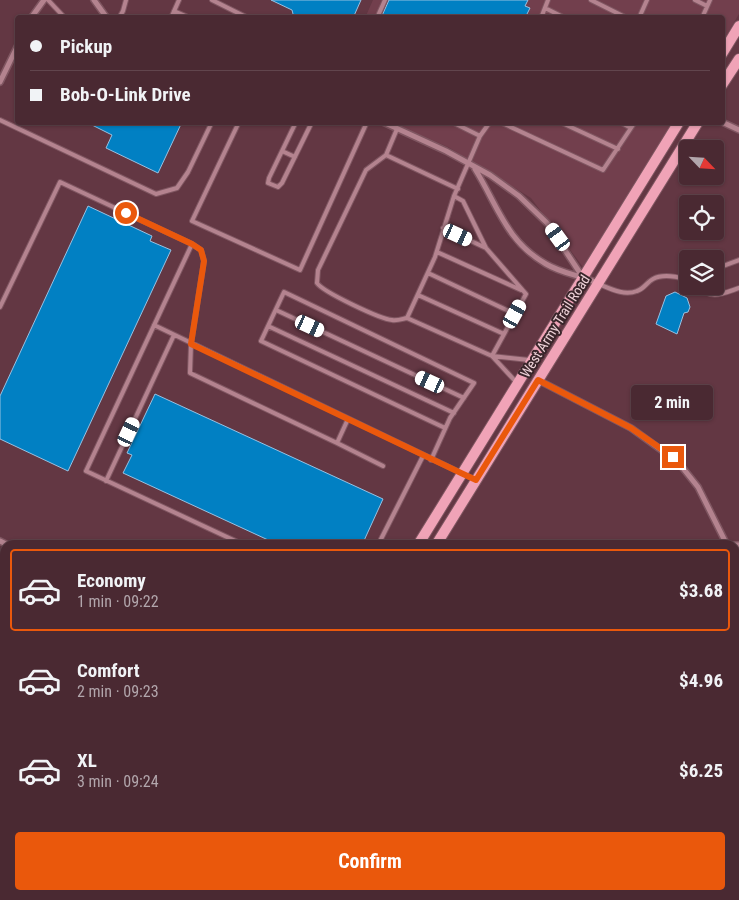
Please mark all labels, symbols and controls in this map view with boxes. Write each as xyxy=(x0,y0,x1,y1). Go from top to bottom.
text: Pickup xyxy=(60,35,112,58)
text: Bob-O-Link Drive xyxy=(60,83,191,106)
north arrow xyxy=(679,140,724,185)
map controls xyxy=(679,140,724,295)
button: locate xyxy=(679,195,724,240)
route start xyxy=(115,202,137,224)
car xyxy=(543,220,572,254)
car xyxy=(441,222,474,248)
button: layers xyxy=(679,250,724,295)
street label: West Army Trail Road xyxy=(517,272,593,380)
car xyxy=(501,297,528,331)
car xyxy=(293,313,326,339)
car xyxy=(413,369,446,395)
callout: 2 min xyxy=(632,384,714,420)
text: 2 min xyxy=(654,393,690,412)
car xyxy=(115,415,142,449)
route end xyxy=(662,446,684,468)
icon: car xyxy=(17,568,62,613)
text: Economy xyxy=(77,569,146,592)
text: $3.68 xyxy=(679,579,723,602)
text: 1 min · 09:22 xyxy=(77,592,159,611)
icon: car xyxy=(17,658,62,703)
text: Comfort xyxy=(77,659,140,682)
text: $4.96 xyxy=(679,669,723,692)
text: 2 min · 09:23 xyxy=(77,682,159,701)
icon: car xyxy=(17,748,62,793)
text: XL xyxy=(77,749,97,772)
text: $6.25 xyxy=(679,759,723,782)
text: 3 min · 09:24 xyxy=(77,772,159,791)
button: Confirm xyxy=(15,832,725,890)

